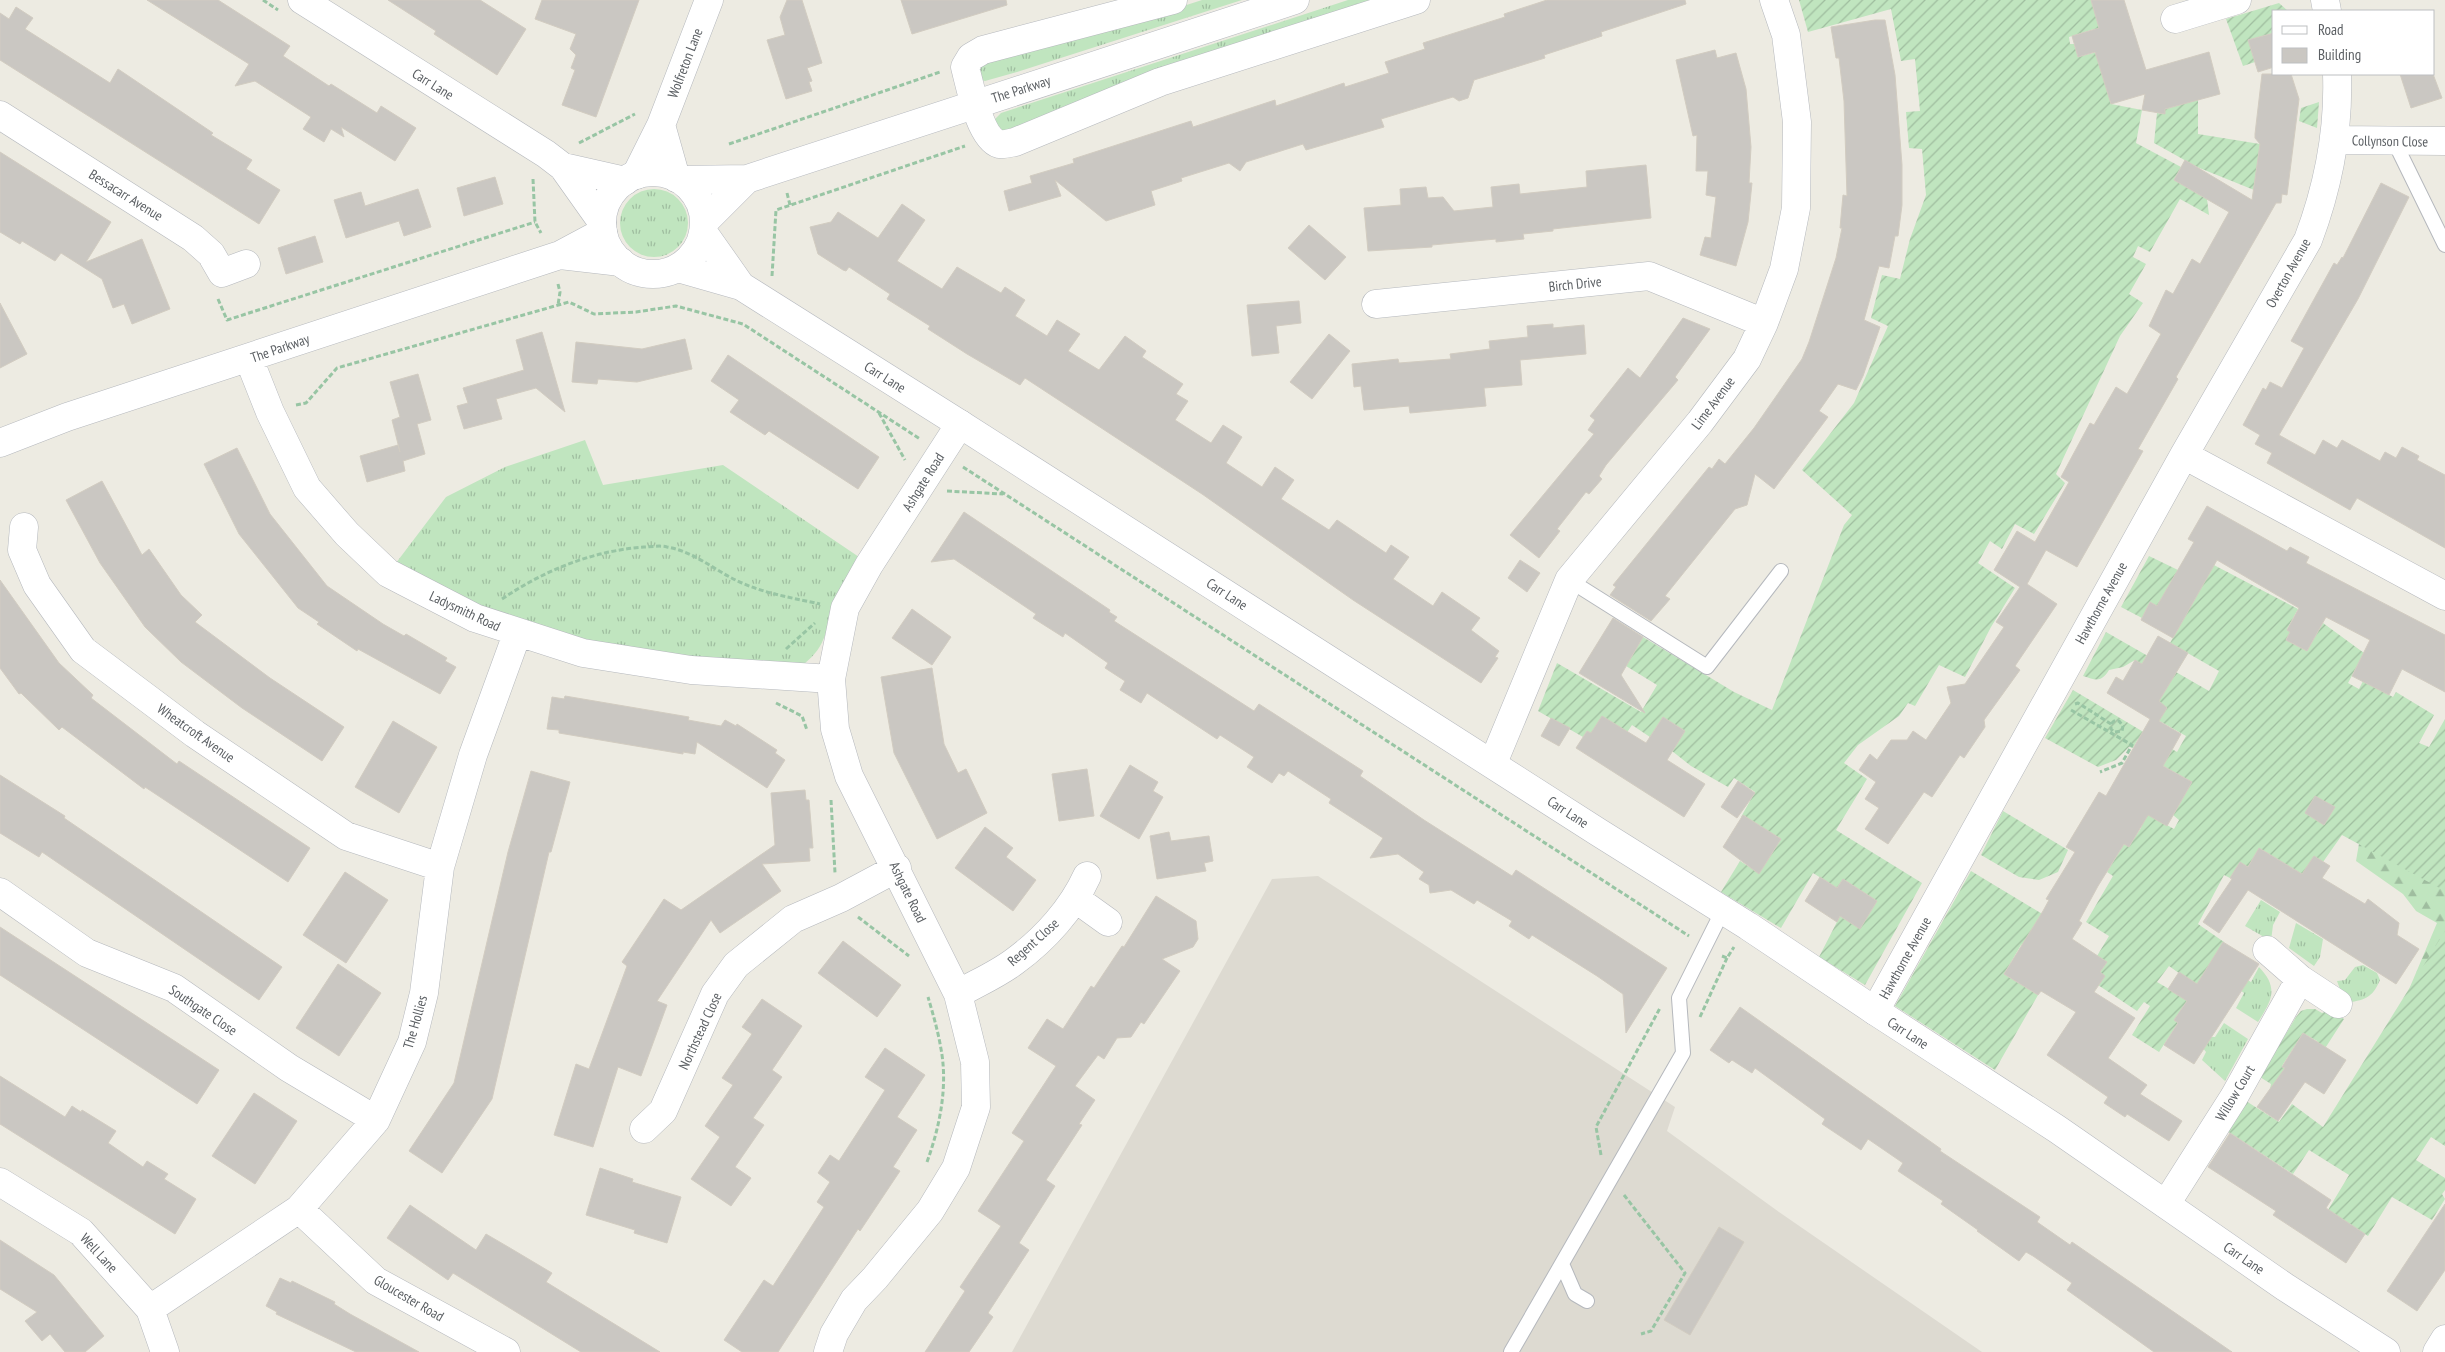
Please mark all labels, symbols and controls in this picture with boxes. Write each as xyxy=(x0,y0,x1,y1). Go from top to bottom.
legend xyxy=(2272,10,2435,75)
text: Road xyxy=(2318,20,2344,39)
street label: Wolfreton Lane xyxy=(663,25,707,101)
text: Building xyxy=(2318,45,2361,64)
street label: Carr Lane xyxy=(409,64,457,104)
street label: The Parkway xyxy=(989,71,1054,107)
street label: Collynson Close xyxy=(2352,131,2428,151)
street label: Bessacarr Avenue xyxy=(86,165,166,225)
street label: Overton Avenue xyxy=(2262,235,2315,311)
street label: Birch Drive xyxy=(1548,272,1603,296)
street label: The Parkway xyxy=(248,329,313,366)
street label: Carr Lane xyxy=(861,357,909,397)
street label: Lime Avenue xyxy=(1687,373,1739,433)
street label: Ashgate Road xyxy=(898,449,948,515)
street label: Hawthorne Avenue xyxy=(2071,559,2131,647)
street label: Carr Lane xyxy=(1203,574,1251,614)
street label: Ladysmith Road xyxy=(427,587,503,635)
street label: Wheatcroft Avenue xyxy=(154,700,238,767)
street label: Carr Lane xyxy=(1544,792,1592,832)
street label: Ashgate Road xyxy=(886,859,930,925)
street label: Regent Close xyxy=(1004,914,1063,970)
street label: Hawthorne Avenue xyxy=(1875,914,1935,1002)
street label: Southgate Close xyxy=(165,981,241,1040)
street label: Northstead Close xyxy=(674,989,726,1072)
street label: The Hollies xyxy=(399,993,431,1051)
street label: Carr Lane xyxy=(1884,1013,1932,1053)
street label: Willow Court xyxy=(2211,1062,2259,1124)
street label: Well Lane xyxy=(76,1230,122,1277)
street label: Carr Lane xyxy=(2220,1238,2268,1278)
street label: Gloucester Road xyxy=(371,1271,447,1325)

